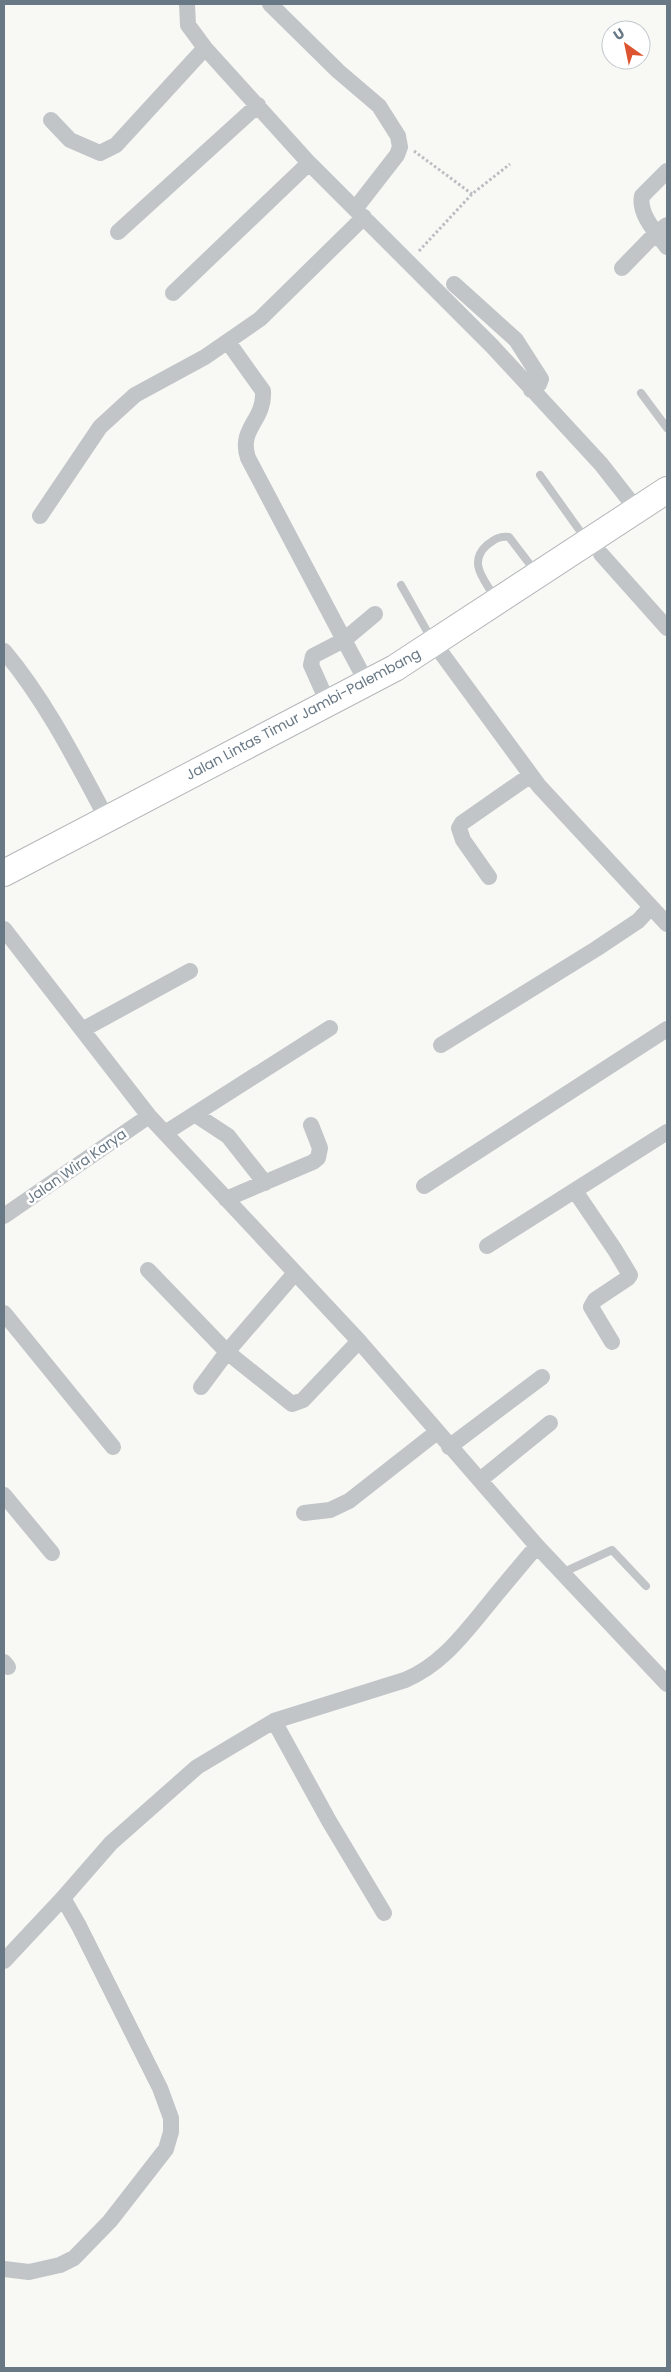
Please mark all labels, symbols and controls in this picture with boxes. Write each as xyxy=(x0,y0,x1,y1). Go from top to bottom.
north arrow xyxy=(601,20,651,70)
text: U xyxy=(609,23,629,45)
street label: Jalan Lintas Timur Jambi-Palembang xyxy=(182,643,424,785)
street label: Jalan Wira Karya xyxy=(22,1124,130,1208)

